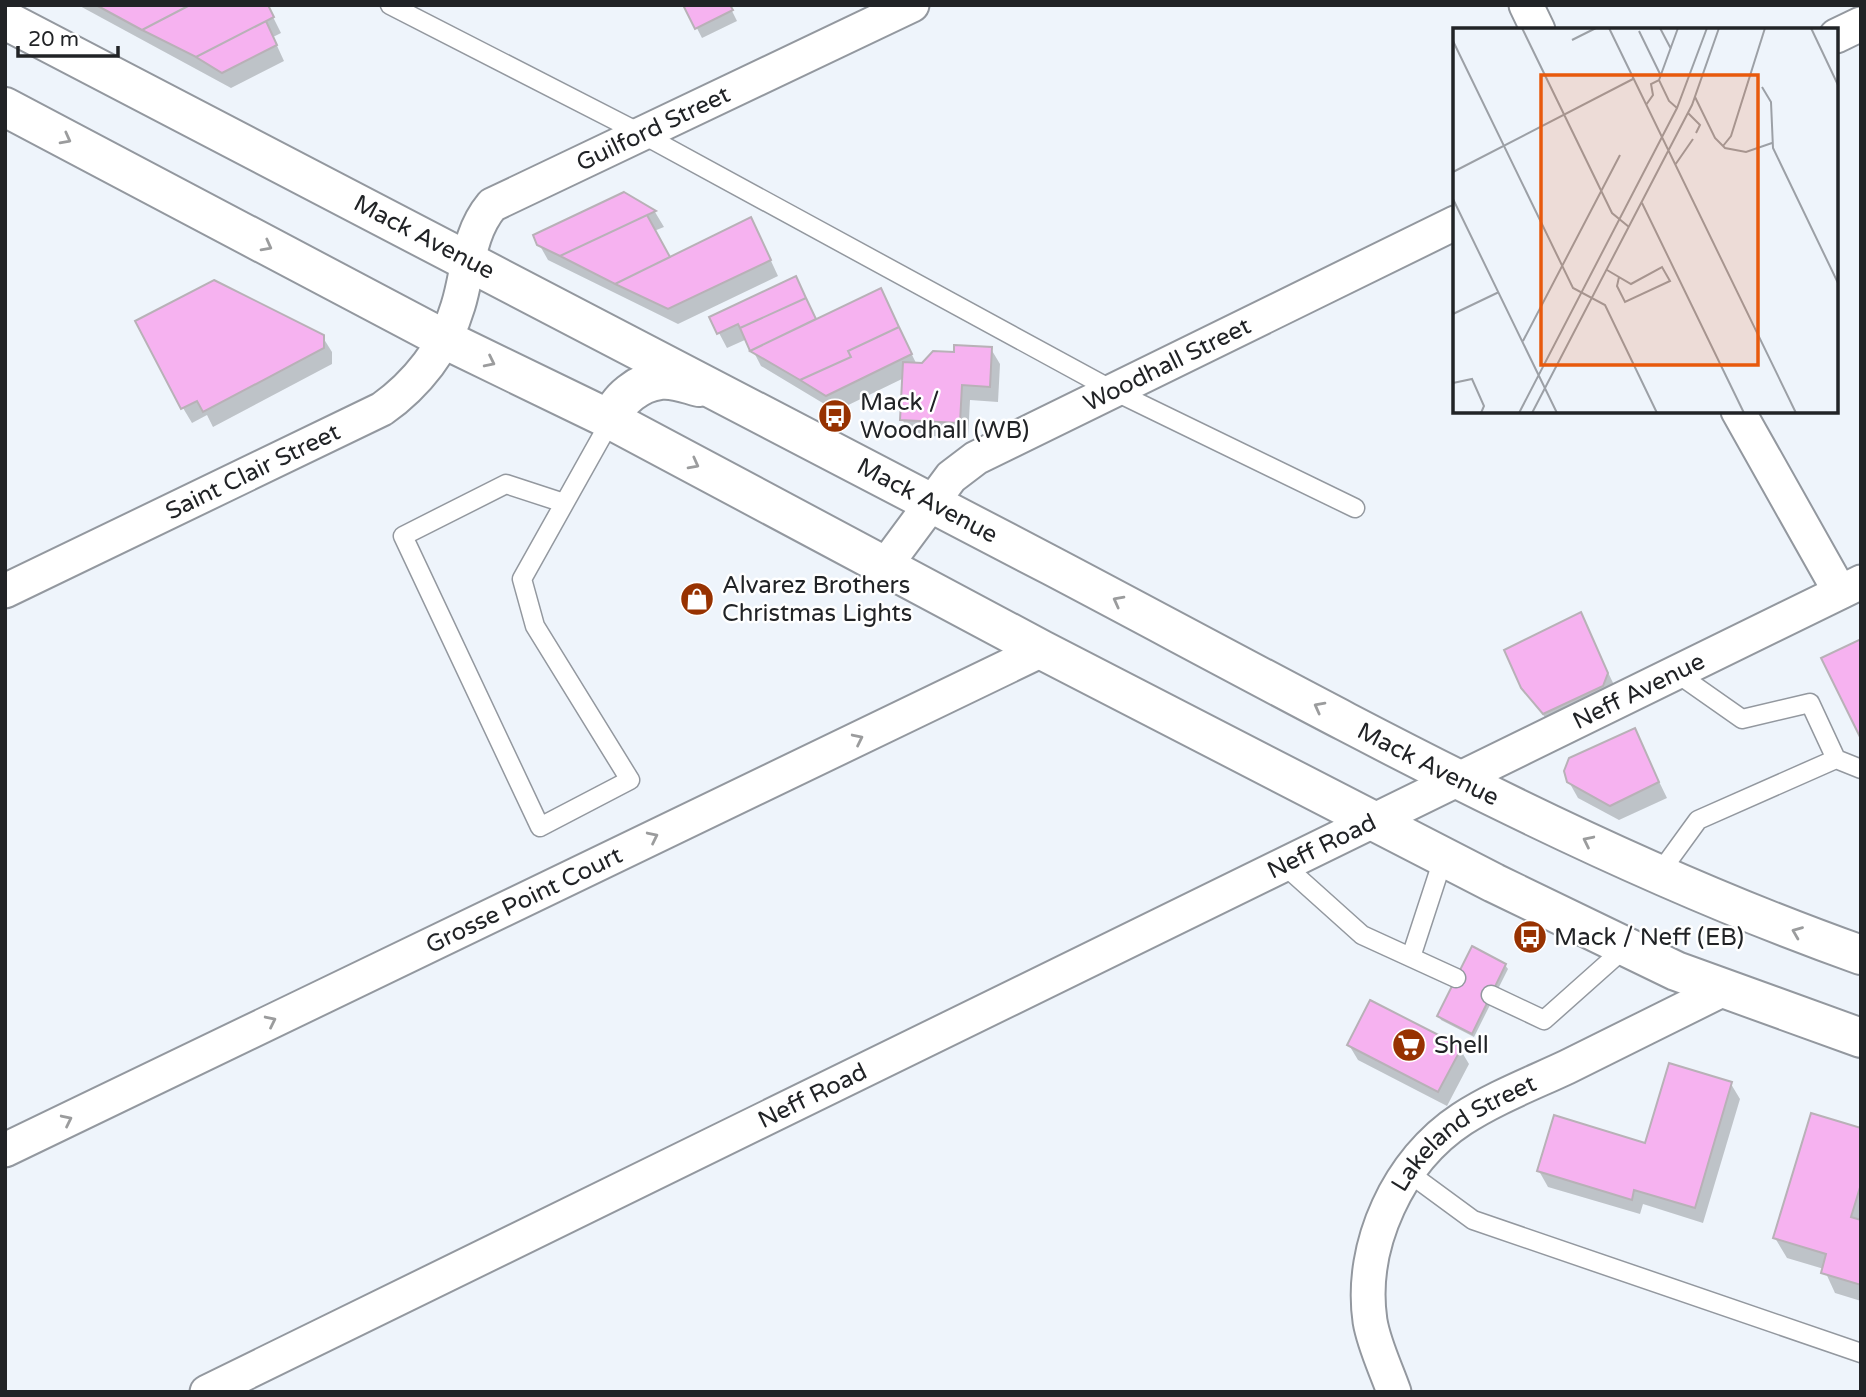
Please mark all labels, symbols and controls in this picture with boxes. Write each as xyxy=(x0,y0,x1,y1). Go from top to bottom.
scale bar xyxy=(18,14,117,58)
text: 20 m xyxy=(28,27,79,52)
inset map xyxy=(1453,28,1838,413)
street label: Guilford Street xyxy=(572,79,735,177)
one-way arrow xyxy=(58,131,71,144)
street label: Mack Avenue xyxy=(349,188,500,285)
one-way arrow xyxy=(260,237,272,251)
street label: Woodhall Street xyxy=(1079,311,1255,417)
one-way arrow xyxy=(483,353,495,367)
place label: Mack / Woodhall (WB) xyxy=(860,388,1029,445)
bus stop icon: Mack / Woodhall (WB) xyxy=(816,397,854,435)
street label: Saint Clair Street xyxy=(161,417,345,526)
street label: Mack Avenue xyxy=(852,451,1003,549)
one-way arrow xyxy=(686,455,699,469)
place label: Alvarez Brothers Christmas Lights xyxy=(722,571,912,628)
shop icon: Alvarez Brothers Christmas Lights xyxy=(678,580,716,618)
one-way arrow xyxy=(1113,595,1125,609)
street label: Neff Avenue xyxy=(1568,646,1709,735)
one-way arrow xyxy=(1314,701,1326,715)
street label: Mack Avenue xyxy=(1353,716,1504,812)
one-way arrow xyxy=(851,733,863,747)
street label: Neff Road xyxy=(1262,807,1381,885)
one-way arrow xyxy=(646,832,658,846)
one-way arrow xyxy=(1583,835,1595,849)
street label: Grosse Point Court xyxy=(421,840,627,959)
bus stop icon: Mack / Neff (EB) xyxy=(1511,918,1549,956)
place label: Mack / Neff (EB) xyxy=(1554,923,1744,952)
one-way arrow xyxy=(1791,926,1804,940)
one-way arrow xyxy=(264,1015,276,1029)
supermarket icon: Shell xyxy=(1390,1026,1428,1064)
place label: Shell xyxy=(1434,1031,1489,1060)
street label: Neff Road xyxy=(753,1057,872,1134)
street label: Lakeland Street xyxy=(1385,1068,1540,1197)
one-way arrow xyxy=(60,1114,72,1128)

